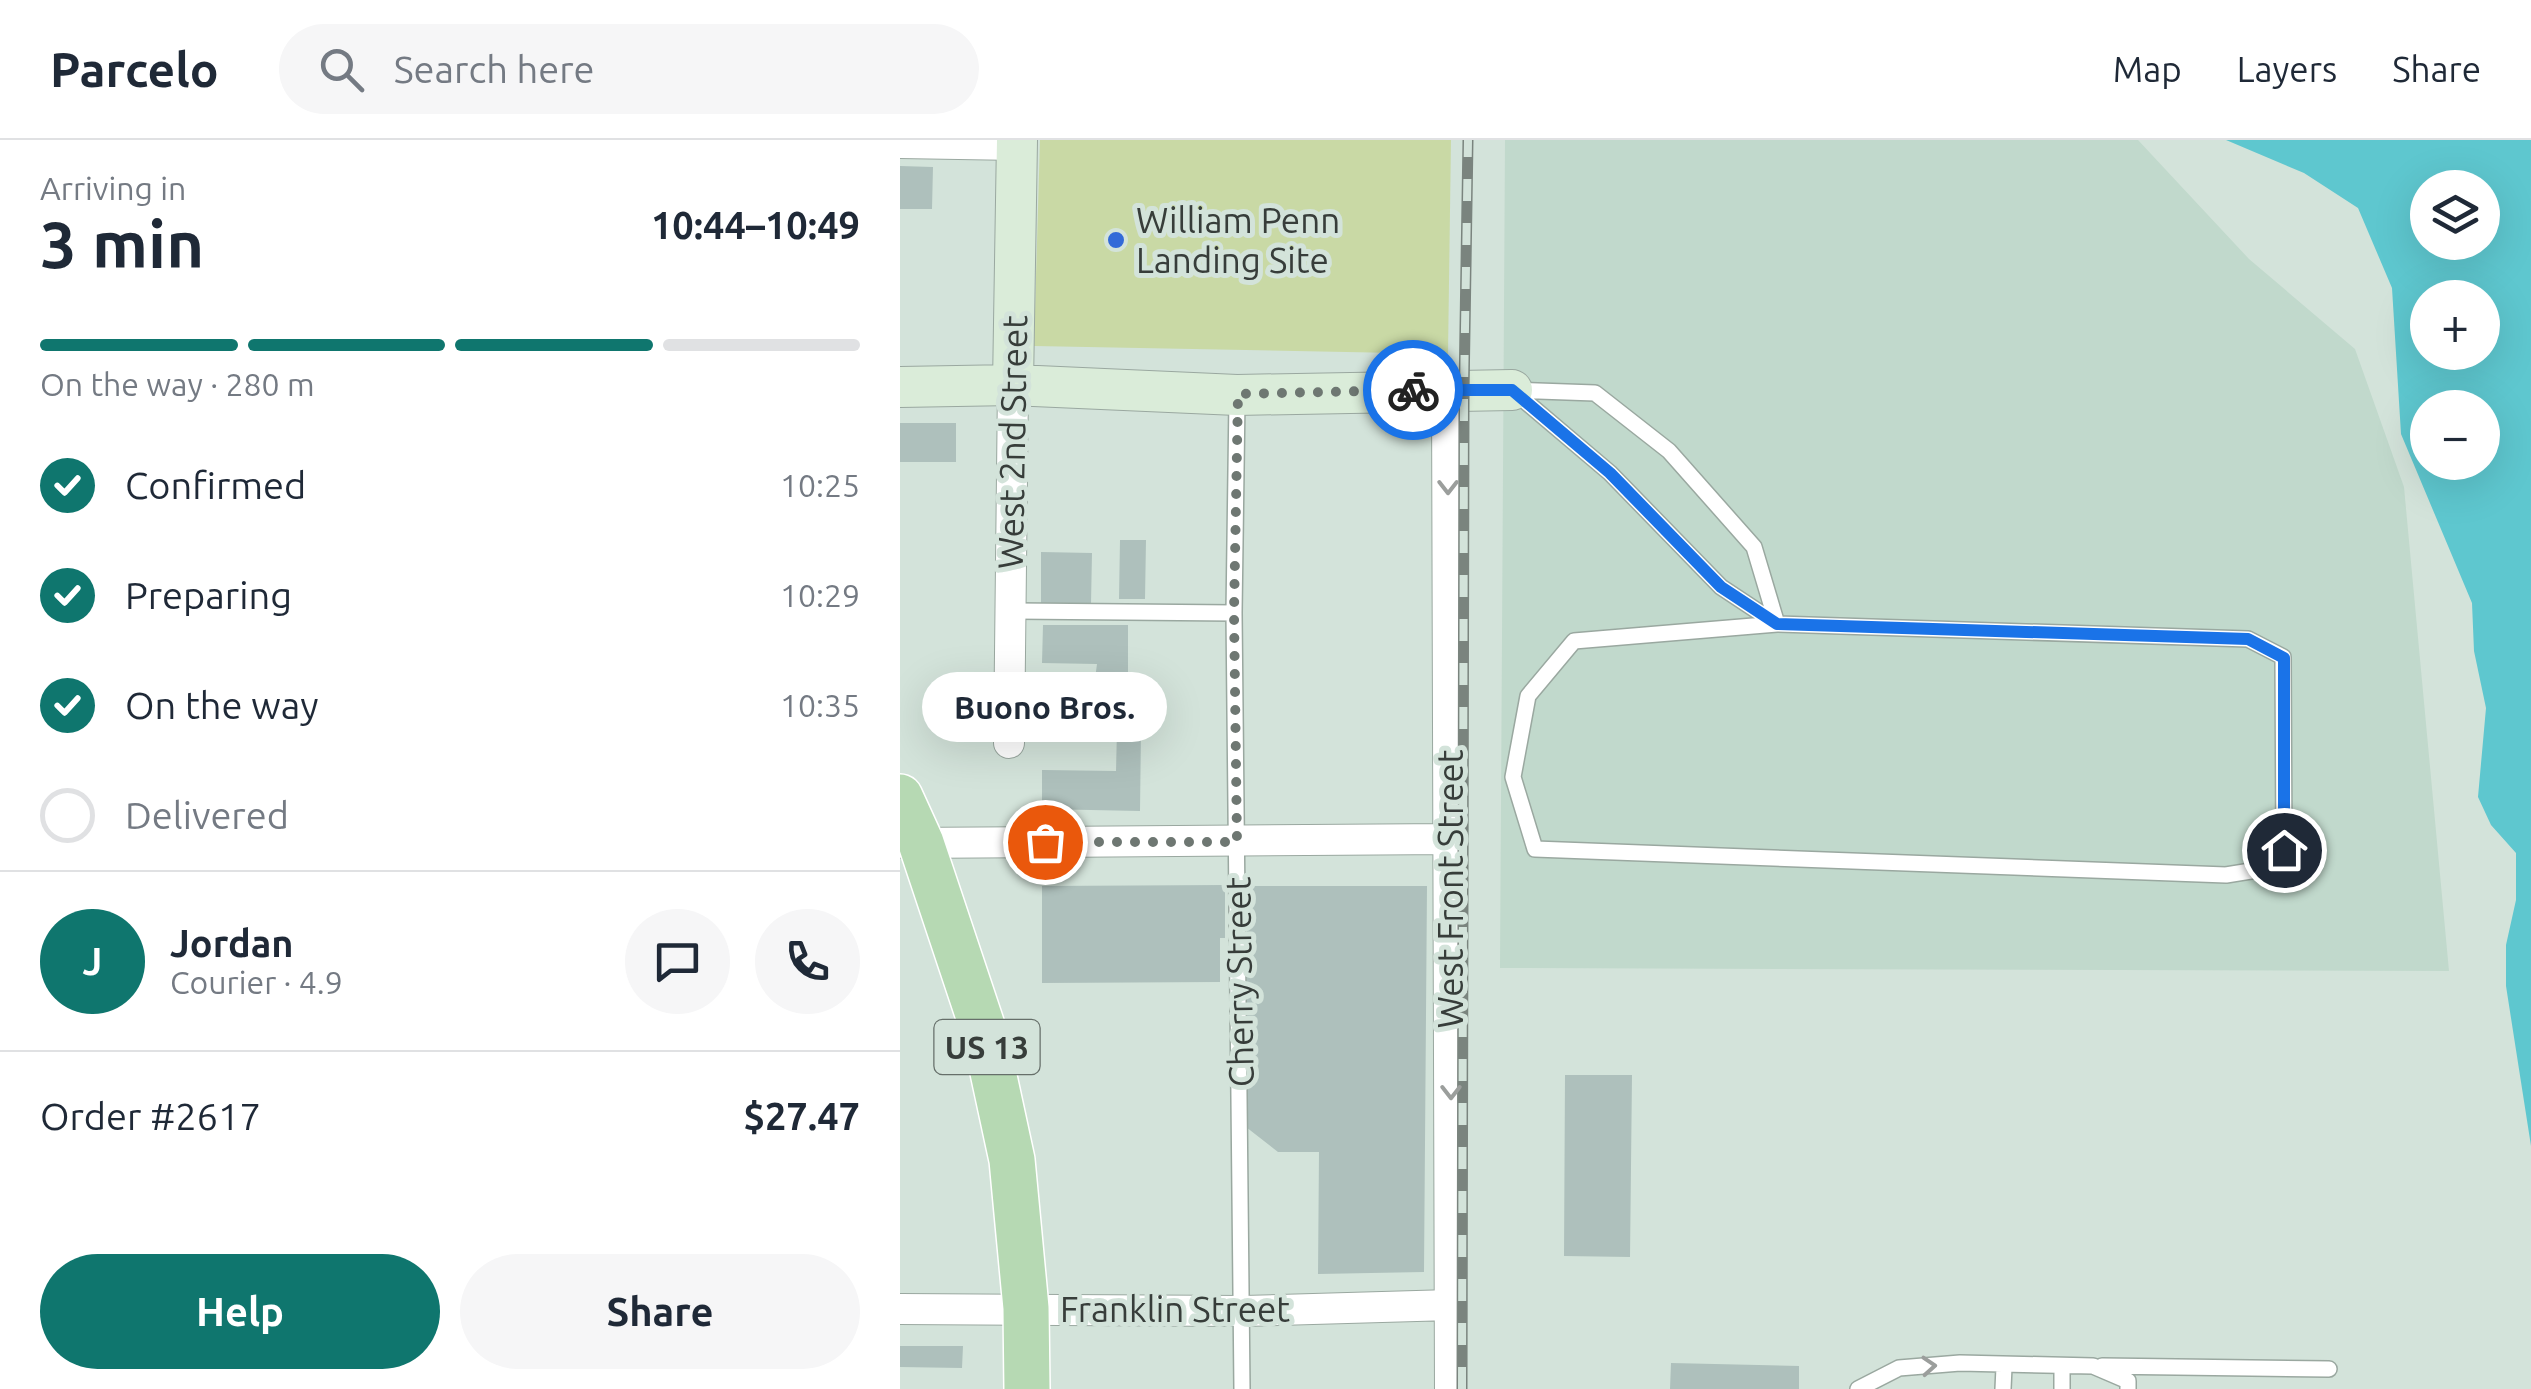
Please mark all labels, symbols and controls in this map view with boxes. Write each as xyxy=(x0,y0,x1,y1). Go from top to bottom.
search box xyxy=(279,24,979,114)
text: Parcelo xyxy=(50,42,219,96)
icon: search xyxy=(314,42,369,97)
text: Search here xyxy=(394,48,595,90)
text: Map xyxy=(2113,49,2182,89)
text: Layers xyxy=(2237,49,2337,89)
text: Share xyxy=(2392,49,2481,89)
text: Arriving in xyxy=(40,170,186,206)
map controls xyxy=(2410,170,2500,480)
button: layers xyxy=(2410,170,2500,260)
place label: William Penn Landing Site xyxy=(1136,200,1340,280)
text: 10:44–10:49 xyxy=(651,204,860,246)
text: 3 min xyxy=(40,207,204,280)
marker: William Penn Landing Site xyxy=(1105,229,1127,251)
button: + xyxy=(2410,280,2500,370)
street label: West 2nd Street xyxy=(990,314,1034,569)
courier xyxy=(1363,340,1463,440)
icon: bike xyxy=(1386,363,1441,418)
text: On the way · 280 m xyxy=(40,366,315,402)
button: − xyxy=(2410,390,2500,480)
icon: check xyxy=(40,458,95,513)
text: Confirmed xyxy=(125,464,306,506)
text: 10:25 xyxy=(780,467,860,503)
one-way arrow xyxy=(1437,480,1459,496)
icon: check xyxy=(40,568,95,623)
text: Preparing xyxy=(125,574,292,616)
text: 10:29 xyxy=(780,577,860,613)
callout: Buono Bros. xyxy=(922,672,1168,742)
icon: check xyxy=(40,678,95,733)
text: On the way xyxy=(125,684,318,726)
text: 10:35 xyxy=(780,687,860,723)
text: Buono Bros. xyxy=(954,689,1135,725)
street label: West Front Street xyxy=(1430,749,1470,1029)
text: Delivered xyxy=(125,794,289,836)
pin xyxy=(1003,800,1088,885)
pin xyxy=(2242,808,2327,893)
icon: bag xyxy=(1018,815,1073,870)
icon: home xyxy=(2257,823,2312,878)
street label: Cherry Street xyxy=(1217,876,1261,1088)
button: chat xyxy=(625,909,730,1014)
button: phone xyxy=(755,909,860,1014)
text: Jordan xyxy=(170,922,294,964)
text: J xyxy=(83,940,102,982)
text: Courier · 4.9 xyxy=(170,964,343,1000)
road number: US 13 xyxy=(934,1020,1040,1074)
one-way arrow xyxy=(1440,1086,1462,1101)
text: Order #2617 xyxy=(40,1095,261,1137)
text: $27.47 xyxy=(743,1095,860,1137)
button: Help xyxy=(40,1254,440,1369)
button: Share xyxy=(460,1254,860,1369)
street label: Franklin Street xyxy=(1060,1289,1290,1329)
one-way arrow xyxy=(1921,1355,1937,1377)

